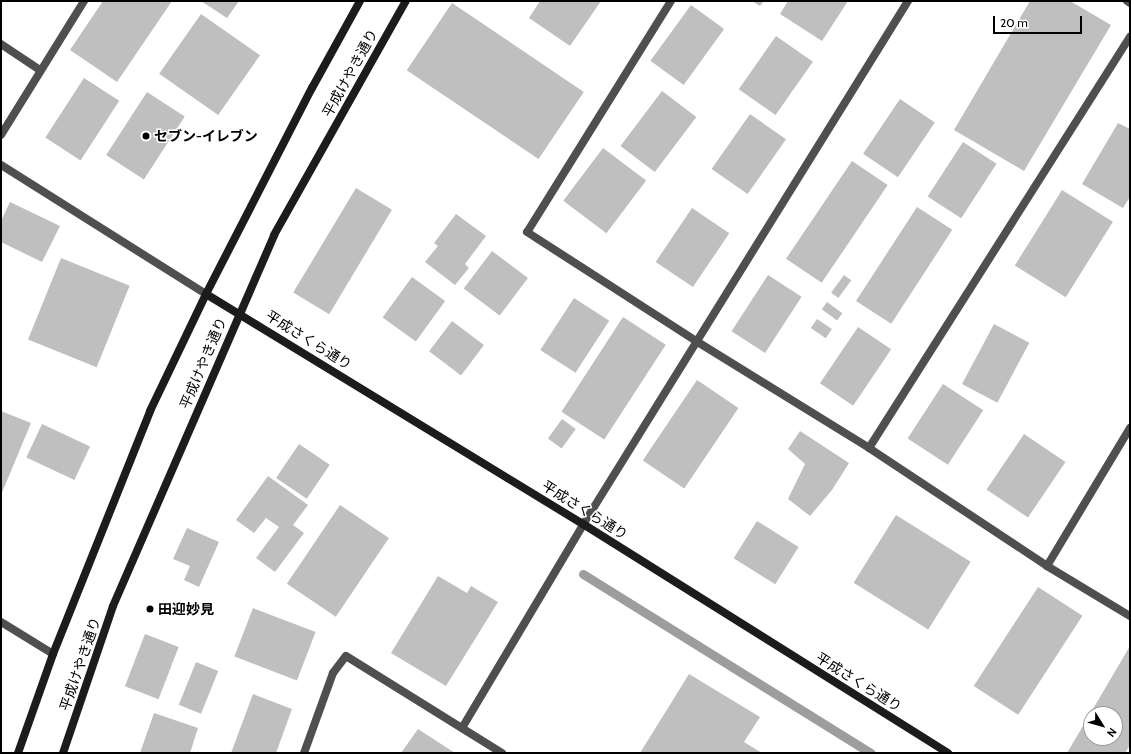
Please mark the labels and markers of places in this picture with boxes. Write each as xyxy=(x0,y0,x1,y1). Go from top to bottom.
place label: セブン-イレブン xyxy=(154,128,258,144)
marker: セブン-イレブン xyxy=(141,131,151,141)
place label: 田迎妙見 xyxy=(158,601,214,617)
marker: 田迎妙見 xyxy=(145,604,155,614)

